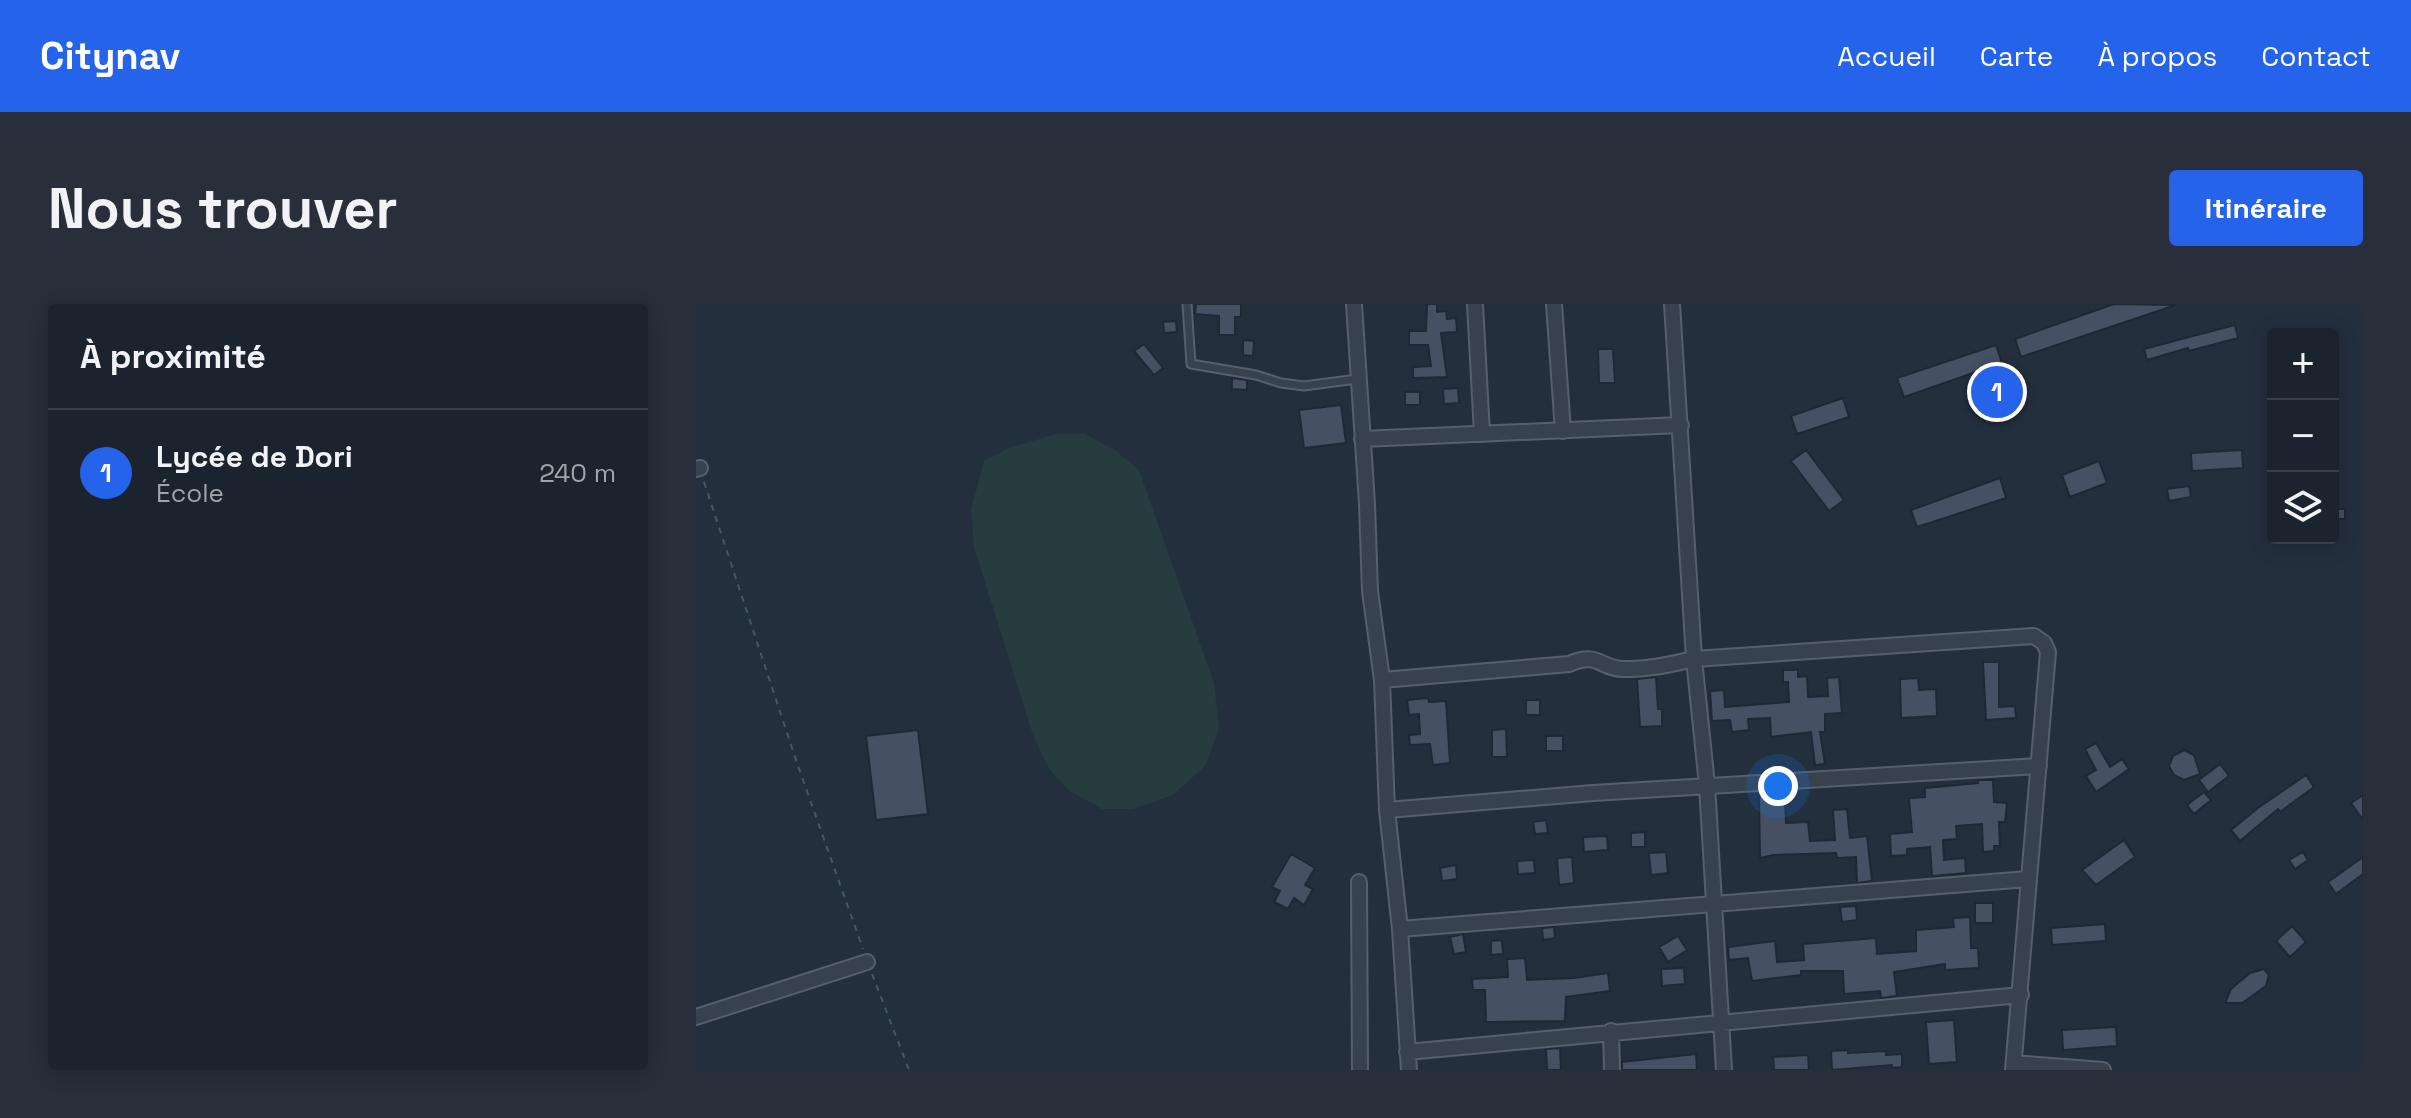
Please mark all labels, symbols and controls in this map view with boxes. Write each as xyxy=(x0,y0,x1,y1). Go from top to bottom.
text: Citynav xyxy=(40,32,180,80)
text: Accueil xyxy=(1837,38,1936,74)
text: Carte xyxy=(1980,38,2053,74)
text: À propos xyxy=(2097,38,2217,74)
text: Contact xyxy=(2261,38,2371,74)
button: Itinéraire xyxy=(2169,170,2363,246)
text: Nous trouver xyxy=(48,173,398,244)
map controls xyxy=(2267,328,2339,544)
button: + xyxy=(2267,328,2339,400)
text: À proximité xyxy=(80,335,266,378)
pin: 1 xyxy=(1971,362,2023,422)
button: − xyxy=(2267,400,2339,472)
text: Lycée de Dori xyxy=(156,437,353,476)
text: 1 xyxy=(100,456,112,490)
text: 240 m xyxy=(539,456,616,490)
button: layers xyxy=(2267,472,2339,544)
text: École xyxy=(156,476,224,510)
your location xyxy=(1758,766,1798,806)

